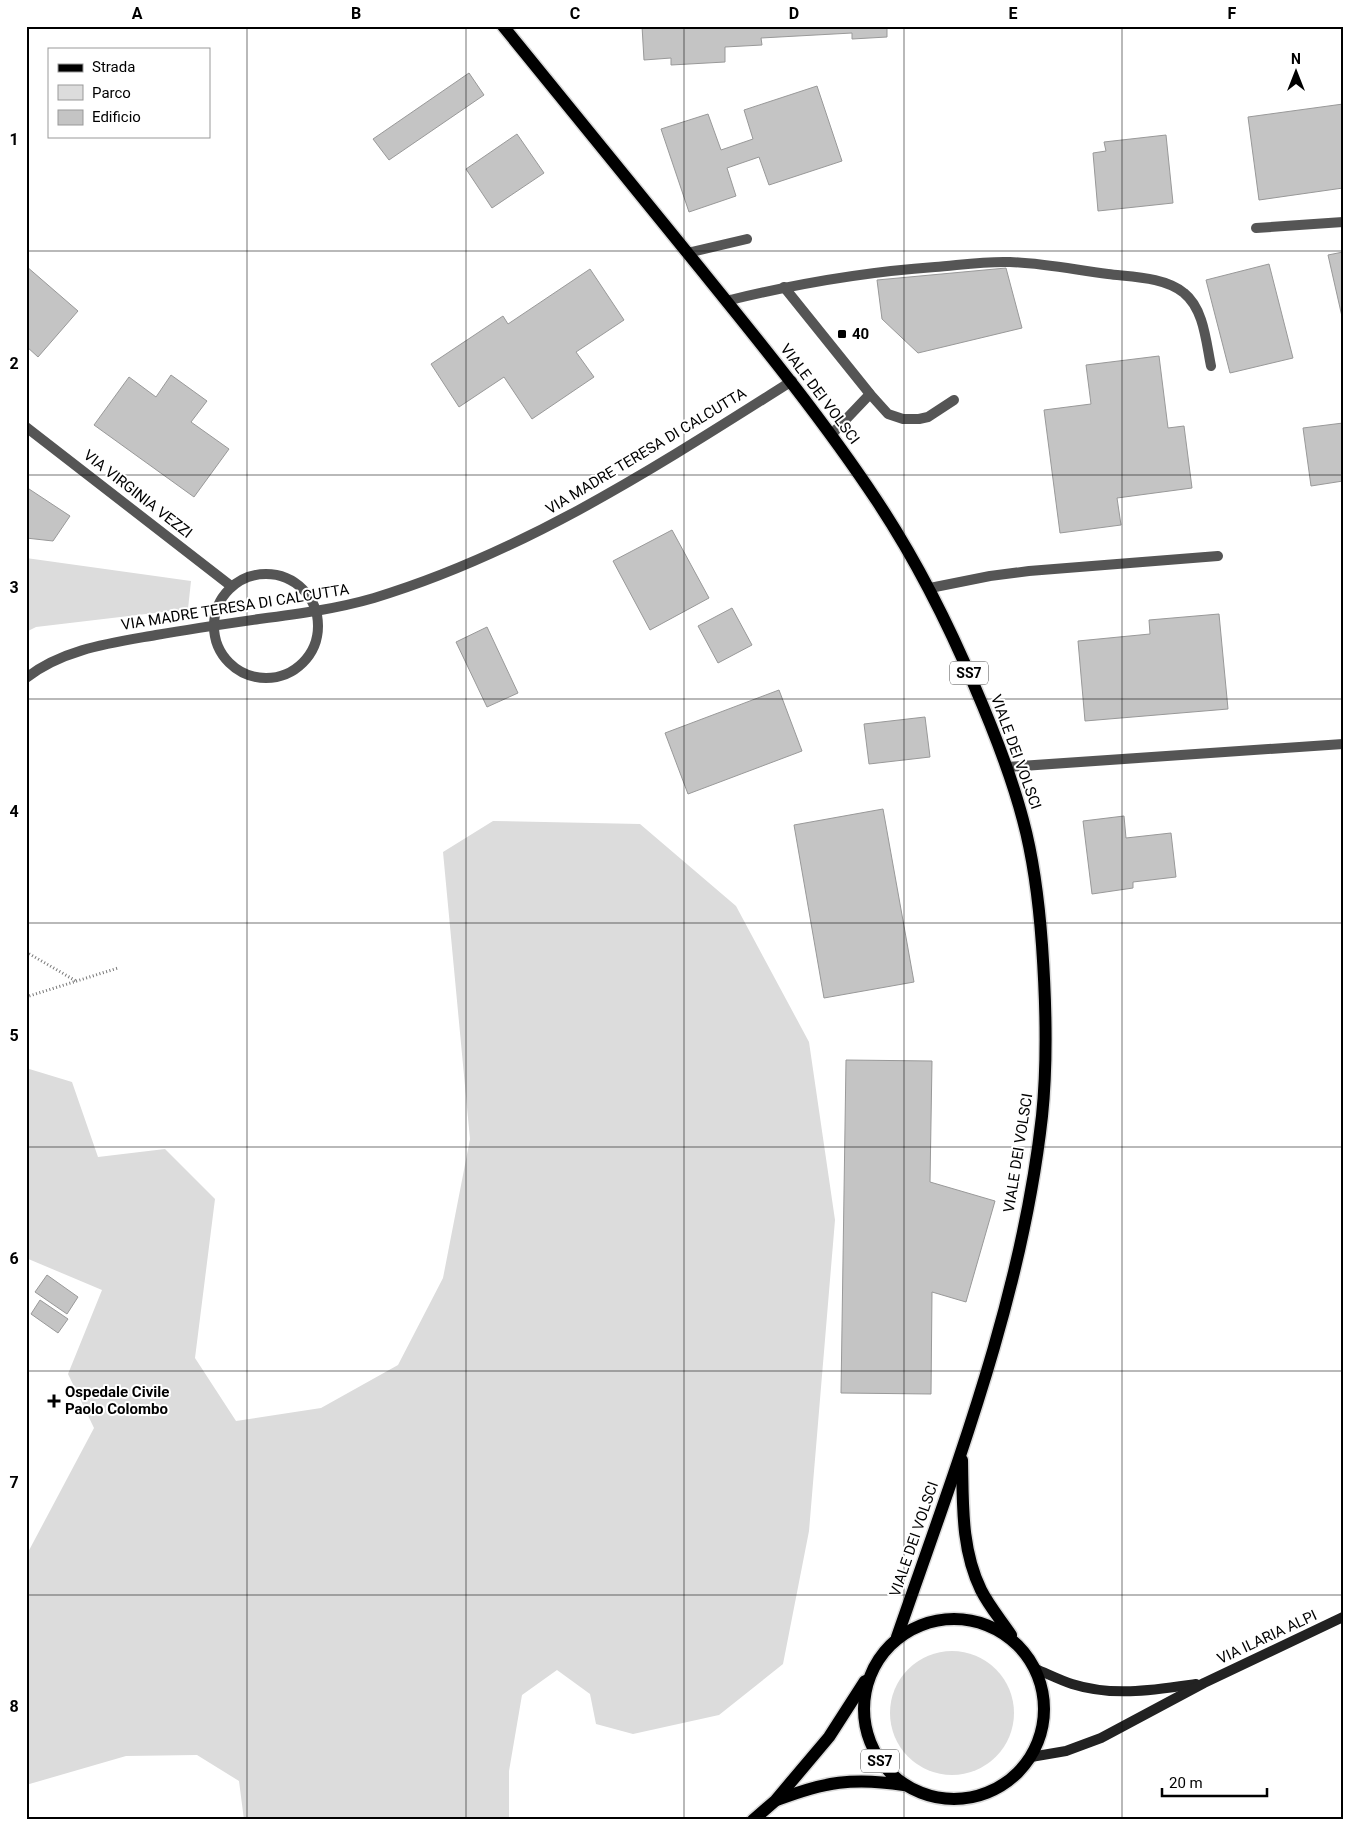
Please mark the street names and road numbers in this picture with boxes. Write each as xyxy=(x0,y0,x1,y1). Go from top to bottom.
street label: VIALE DEI VOLSCI xyxy=(777,340,863,448)
street label: VIA MADRE TERESA DI CALCUTTA xyxy=(543,384,750,518)
street label: VIA VIRGINIA VEZZI xyxy=(80,446,196,542)
street label: VIA MADRE TERESA DI CALCUTTA xyxy=(120,580,350,634)
road number: SS7 xyxy=(950,661,988,684)
street label: VIALE DEI VOLSCI xyxy=(987,692,1045,812)
street label: VIALE DEI VOLSCI xyxy=(1000,1092,1036,1214)
street label: VIALE DEI VOLSCI xyxy=(886,1479,942,1599)
street label: VIA ILARIA ALPI xyxy=(1214,1606,1320,1668)
road number: SS7 xyxy=(861,1750,899,1772)

